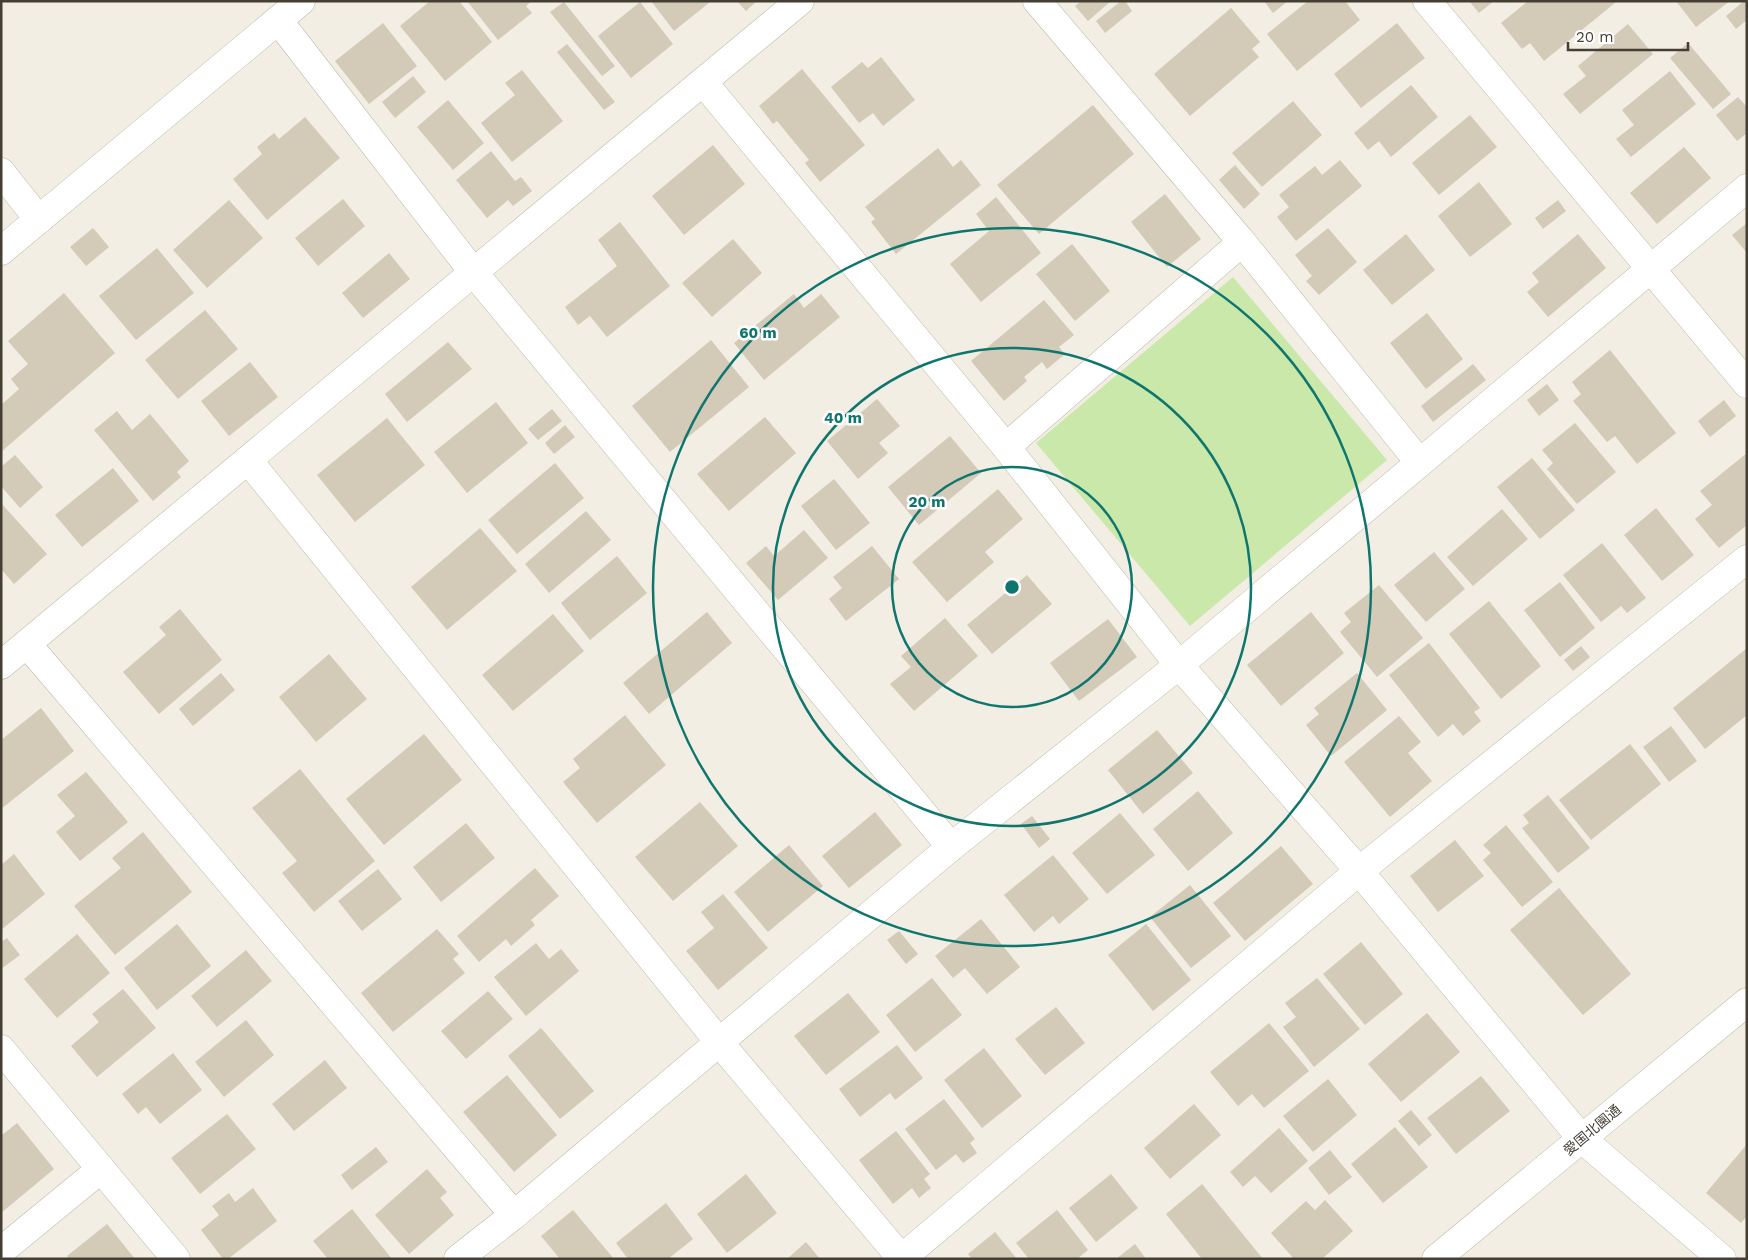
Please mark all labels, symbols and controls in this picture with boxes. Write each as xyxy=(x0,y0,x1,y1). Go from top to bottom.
scale bar xyxy=(1568,20,1688,52)
text: 20 m xyxy=(1576,28,1614,46)
text: 60 m xyxy=(739,324,777,342)
text: 40 m xyxy=(824,409,862,427)
text: 20 m xyxy=(908,493,946,511)
centre of rings xyxy=(1003,578,1021,596)
street label: 愛国北園通 xyxy=(1560,1101,1624,1159)

